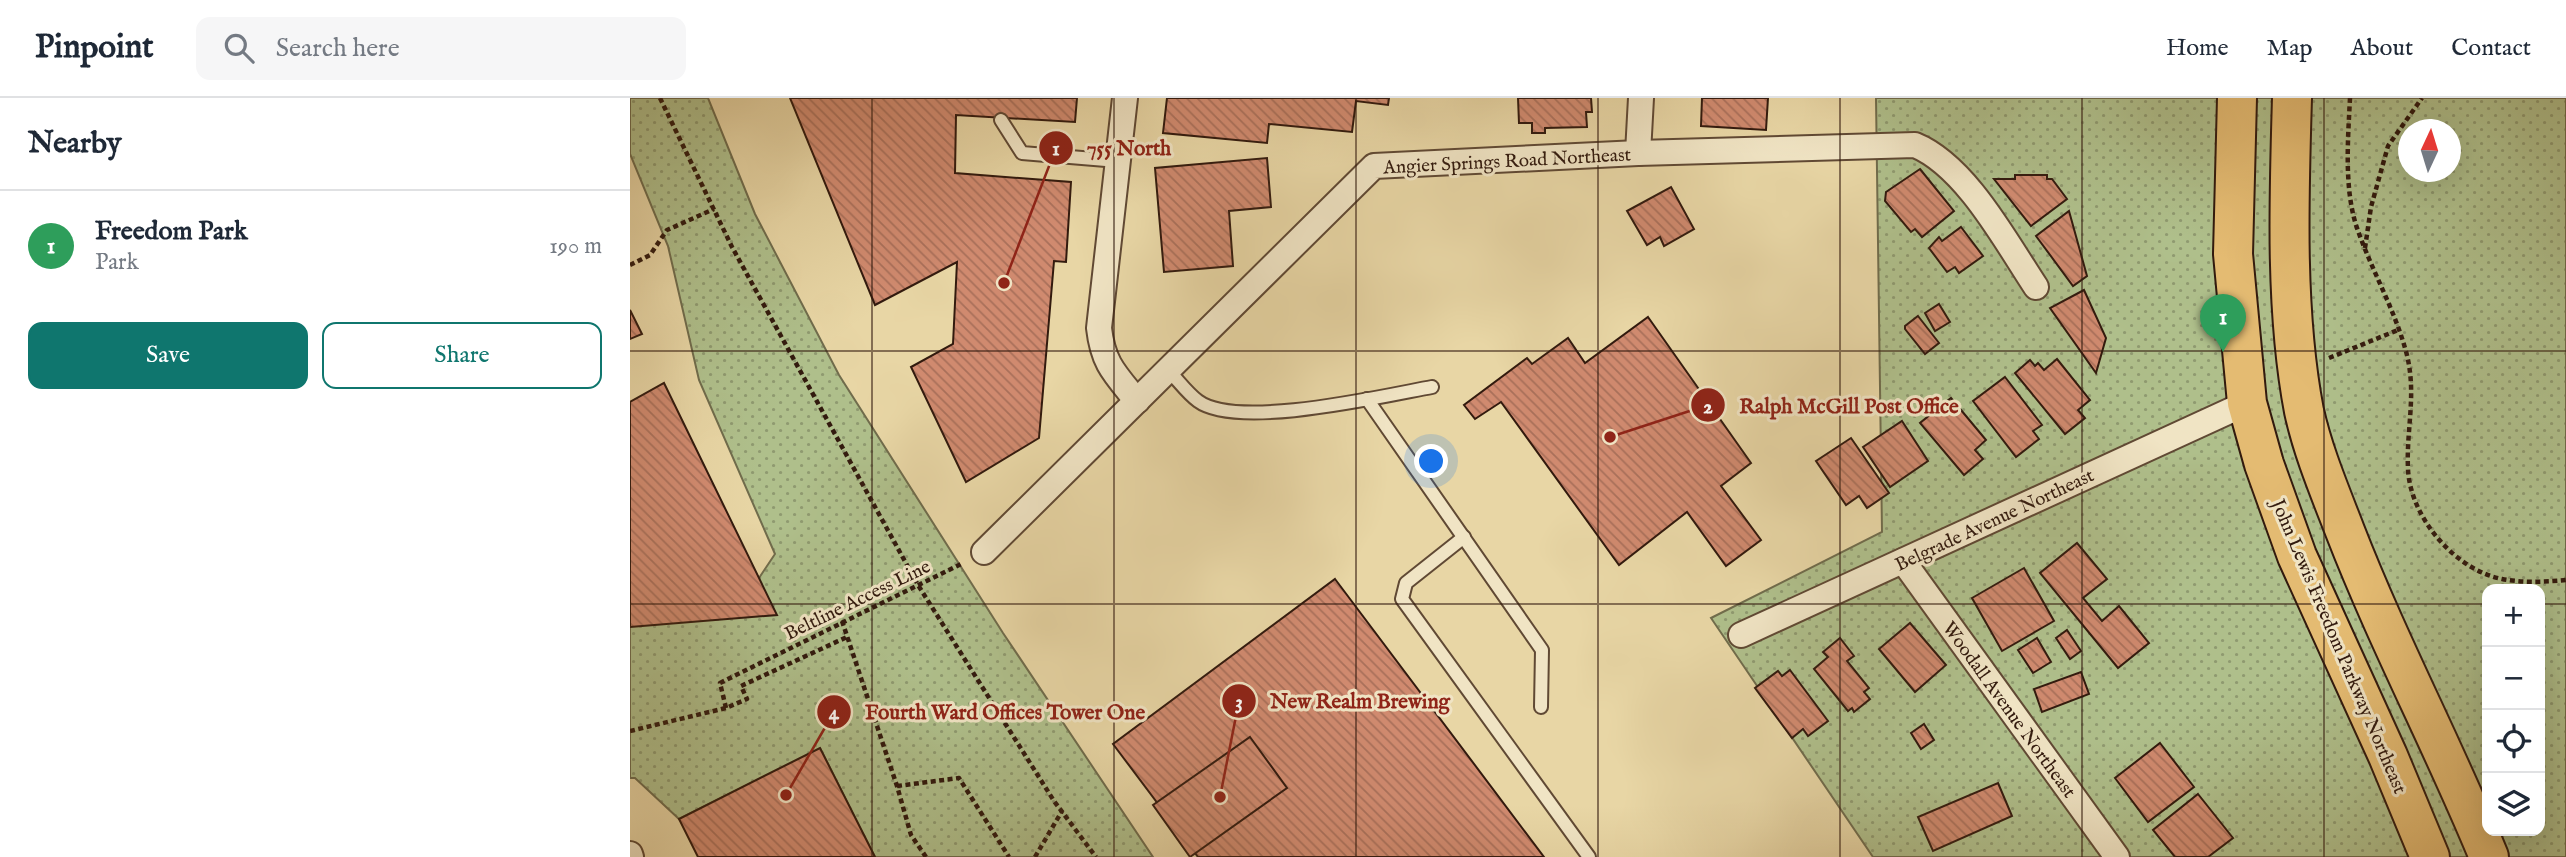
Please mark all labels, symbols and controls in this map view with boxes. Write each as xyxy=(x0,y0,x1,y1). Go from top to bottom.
search box xyxy=(196,17,686,80)
text: Pinpoint xyxy=(35,27,154,69)
icon: search xyxy=(220,29,258,67)
text: Search here xyxy=(276,32,400,65)
text: Home xyxy=(2166,33,2229,64)
text: Map xyxy=(2267,33,2313,64)
text: About xyxy=(2351,33,2413,64)
text: Contact xyxy=(2451,33,2531,64)
north arrow xyxy=(2398,119,2461,182)
text: Nearby xyxy=(28,125,121,163)
callout: 755 North xyxy=(1038,127,1186,169)
text: 1 xyxy=(1052,136,1060,163)
text: 755 North xyxy=(1087,136,1172,163)
street label: Angier Springs Road Northeast xyxy=(1382,143,1632,181)
text: Freedom Park xyxy=(95,215,248,248)
text: 1 xyxy=(47,232,55,261)
text: 190 m xyxy=(549,232,602,261)
text: Park xyxy=(95,248,139,277)
pin: 1 xyxy=(2200,294,2246,352)
button: Save xyxy=(28,322,308,389)
button: Share xyxy=(322,322,602,389)
callout: Ralph McGill Post Office xyxy=(1690,384,1972,426)
text: 2 xyxy=(1703,394,1713,421)
text: Ralph McGill Post Office xyxy=(1739,394,1959,421)
your location xyxy=(1414,444,1448,478)
street label: Belgrade Avenue Northeast xyxy=(1891,464,2099,578)
street label: John Lewis Freedom Parkway Northeast xyxy=(2264,494,2411,798)
street label: Beltline Access Line xyxy=(781,555,935,646)
map controls xyxy=(2482,584,2545,836)
button: + xyxy=(2482,584,2545,647)
street label: Woodall Avenue Northeast xyxy=(1936,617,2081,804)
button: − xyxy=(2482,647,2545,710)
callout: New Realm Brewing xyxy=(1221,680,1464,722)
text: 3 xyxy=(1235,689,1243,716)
text: New Realm Brewing xyxy=(1269,689,1451,716)
callout: Fourth Ward Offices Tower One xyxy=(816,691,1159,733)
text: 4 xyxy=(829,700,840,727)
text: Fourth Ward Offices Tower One xyxy=(865,700,1145,727)
button: locate xyxy=(2482,710,2545,773)
button: layers xyxy=(2482,773,2545,836)

